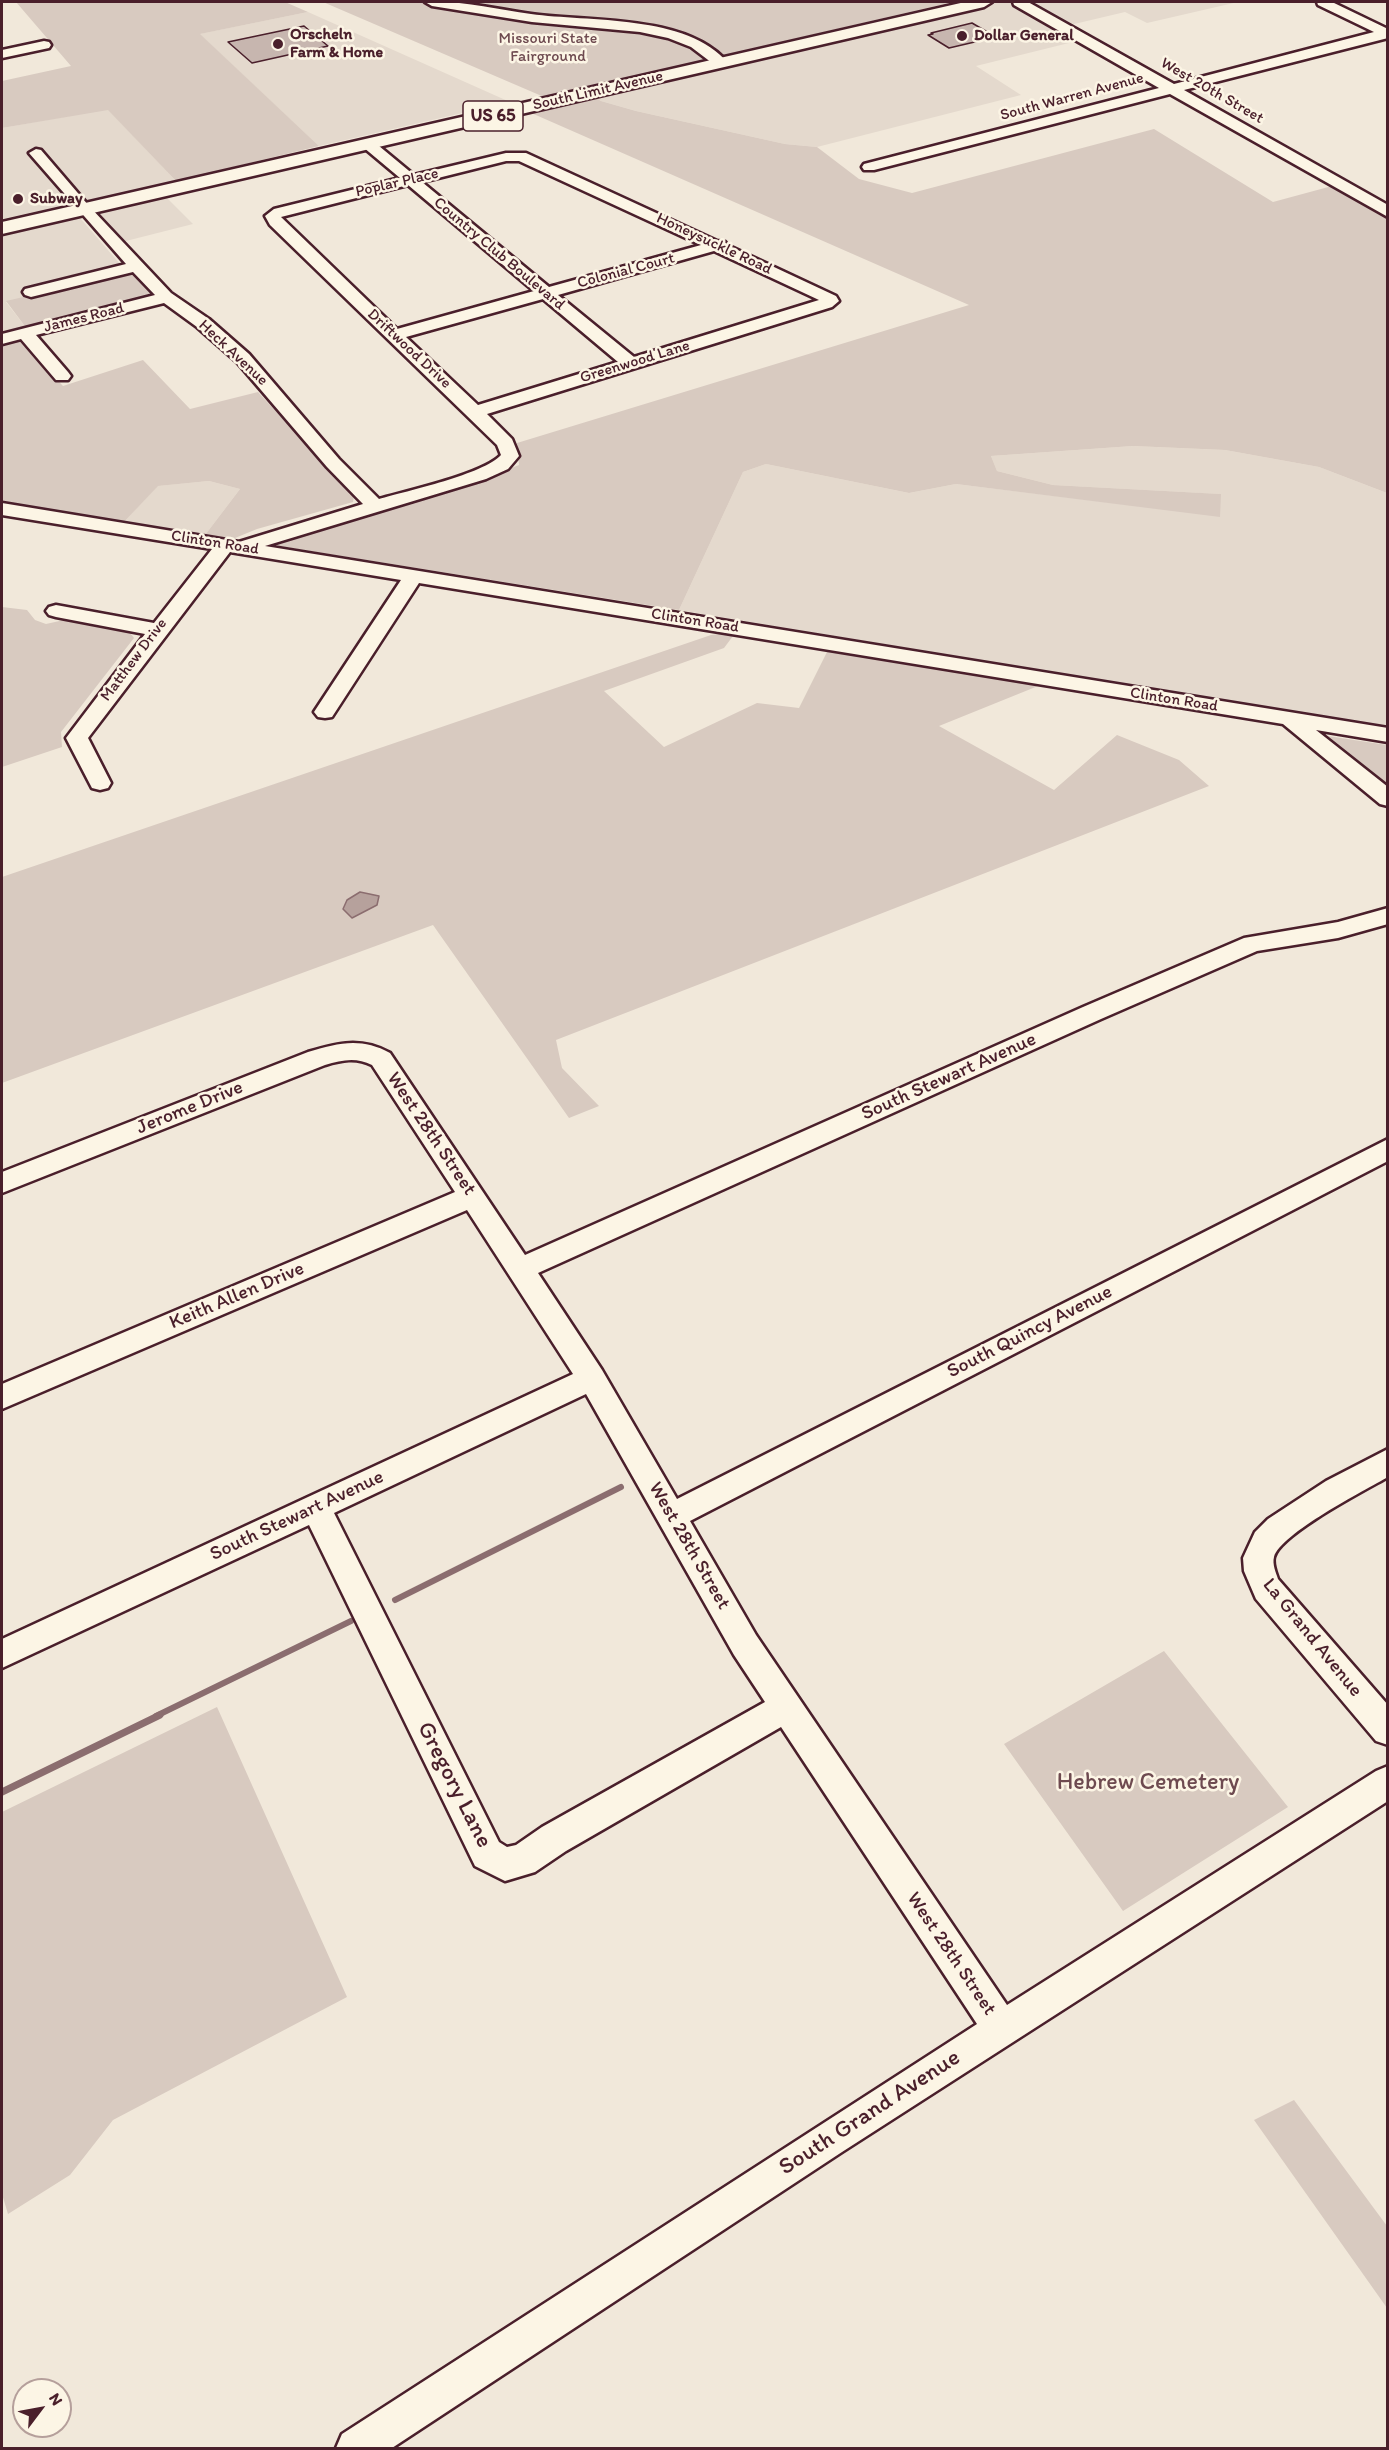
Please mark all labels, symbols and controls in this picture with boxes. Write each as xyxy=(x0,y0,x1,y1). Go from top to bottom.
place label: Orscheln Farm & Home xyxy=(290,25,383,63)
place label: Dollar General xyxy=(974,26,1074,46)
park label: Missouri State Fairground xyxy=(499,29,597,67)
marker: Dollar General xyxy=(955,29,969,43)
marker: Orscheln Farm & Home xyxy=(271,37,285,51)
street label: West 20th Street xyxy=(1157,54,1267,128)
street label: South Limit Avenue xyxy=(531,67,665,115)
street label: South Warren Avenue xyxy=(998,69,1146,125)
road number: US 65 xyxy=(463,101,523,131)
street label: Poplar Place xyxy=(354,164,440,202)
place label: Subway xyxy=(30,189,82,209)
marker: Subway xyxy=(11,192,25,206)
street label: Country Club Boulevard xyxy=(429,193,569,315)
street label: Honeysuckle Road xyxy=(653,209,775,279)
street label: Colonial Court xyxy=(575,249,677,293)
street label: James Road xyxy=(42,299,126,337)
street label: Driftwood Drive xyxy=(363,305,455,393)
street label: Heck Avenue xyxy=(194,316,272,390)
street label: Greenwood Lane xyxy=(578,336,692,388)
street label: Clinton Road xyxy=(170,527,260,559)
street label: Clinton Road xyxy=(650,605,740,637)
street label: Matthew Drive xyxy=(97,615,171,705)
street label: Clinton Road xyxy=(1129,684,1219,716)
street label: South Stewart Avenue xyxy=(858,1028,1040,1126)
street label: West 28th Street xyxy=(381,1068,481,1200)
street label: Jerome Drive xyxy=(133,1076,247,1140)
street label: Keith Allen Drive xyxy=(166,1257,308,1335)
street label: South Quincy Avenue xyxy=(943,1280,1117,1384)
street label: South Stewart Avenue xyxy=(206,1465,388,1567)
street label: West 28th Street xyxy=(643,1478,735,1614)
street label: La Grand Avenue xyxy=(1257,1574,1367,1702)
street label: Gregory Lane xyxy=(410,1717,498,1853)
park label: Hebrew Cemetery xyxy=(1057,1769,1239,1797)
street label: West 28th Street xyxy=(901,1888,1001,2020)
street label: South Grand Avenue xyxy=(774,2044,966,2182)
north arrow xyxy=(12,2378,72,2438)
text: N xyxy=(45,2390,67,2409)

